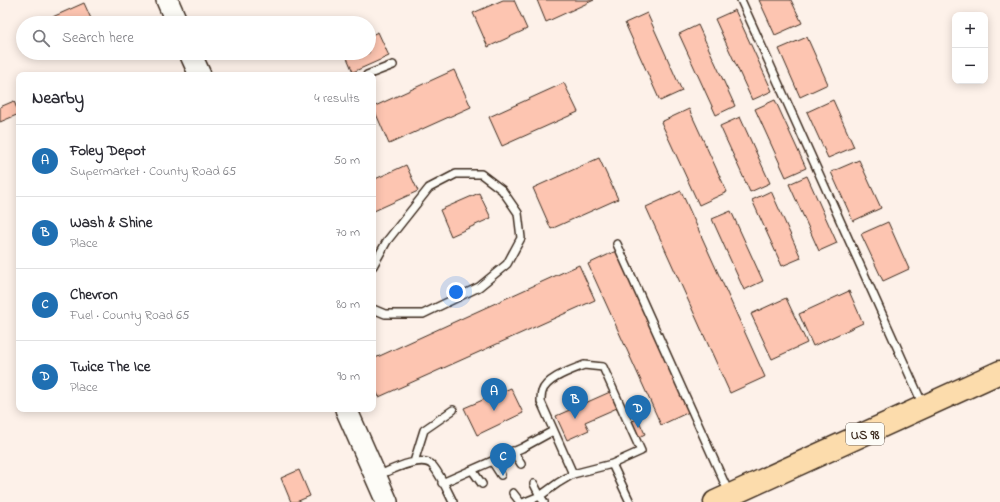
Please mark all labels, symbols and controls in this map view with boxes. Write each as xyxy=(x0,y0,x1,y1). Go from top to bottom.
map controls xyxy=(952,12,988,84)
button: + xyxy=(952,12,988,48)
search box xyxy=(16,16,376,60)
icon: search xyxy=(30,27,52,49)
text: Search here xyxy=(62,27,134,49)
button: − xyxy=(952,48,988,84)
text: Nearby xyxy=(32,86,84,111)
text: 4 results xyxy=(314,89,360,108)
text: Foley Depot xyxy=(70,140,146,162)
text: A xyxy=(41,151,49,170)
text: 50 m xyxy=(334,151,360,170)
text: Supermarket · County Road 65 xyxy=(70,162,236,181)
text: Wash & Shine xyxy=(70,212,152,234)
text: B xyxy=(41,223,49,242)
text: 70 m xyxy=(336,223,360,242)
text: Place xyxy=(70,234,98,253)
your location xyxy=(446,282,466,302)
text: Chevron xyxy=(70,284,118,306)
text: C xyxy=(41,295,49,314)
text: 80 m xyxy=(336,295,360,314)
text: Fuel · County Road 65 xyxy=(70,306,189,325)
text: Twice The Ice xyxy=(70,356,150,378)
text: D xyxy=(40,367,50,386)
text: 90 m xyxy=(337,367,360,386)
text: Place xyxy=(70,378,98,397)
pin: A xyxy=(481,378,507,411)
pin: B xyxy=(562,386,588,419)
pin: D xyxy=(625,395,651,428)
road number: US 98 xyxy=(846,423,884,445)
pin: C xyxy=(490,443,516,476)

